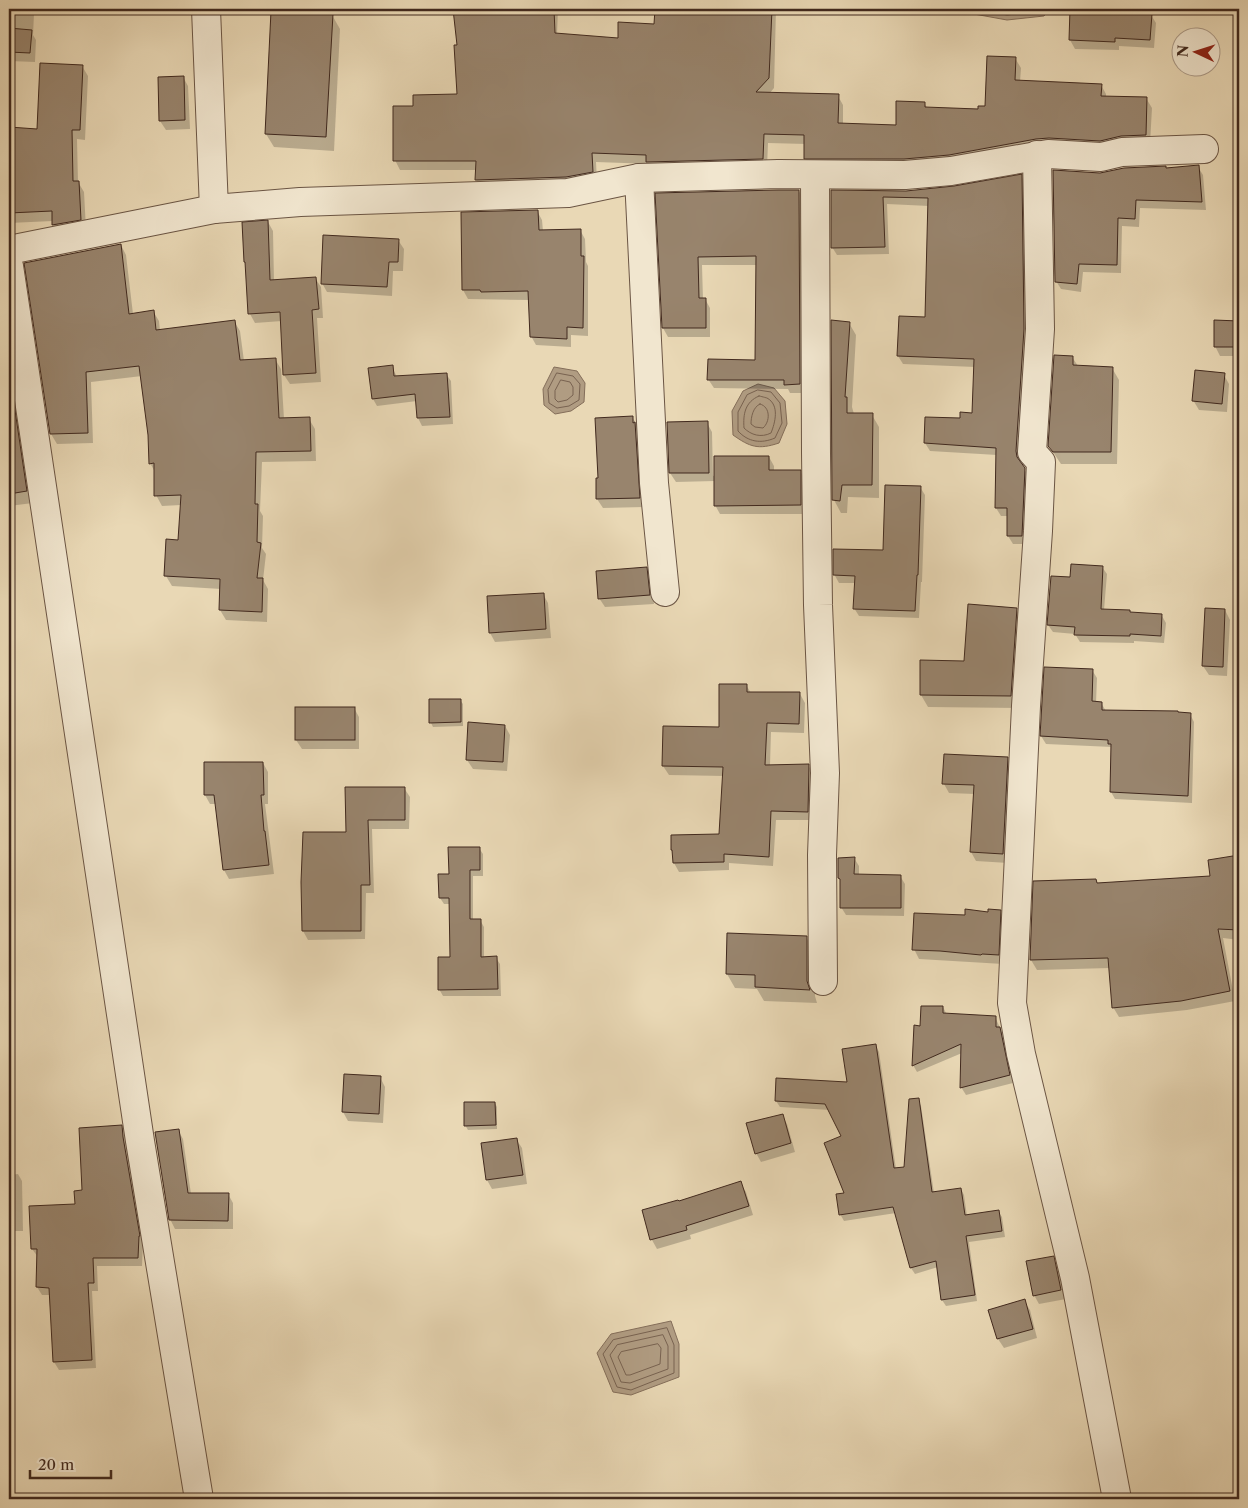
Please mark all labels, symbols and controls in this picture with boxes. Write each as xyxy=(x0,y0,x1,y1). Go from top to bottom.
north arrow xyxy=(1170,28,1220,78)
text: N xyxy=(1174,44,1192,58)
scale bar xyxy=(30,1448,111,1480)
text: 20 m xyxy=(38,1455,74,1474)

